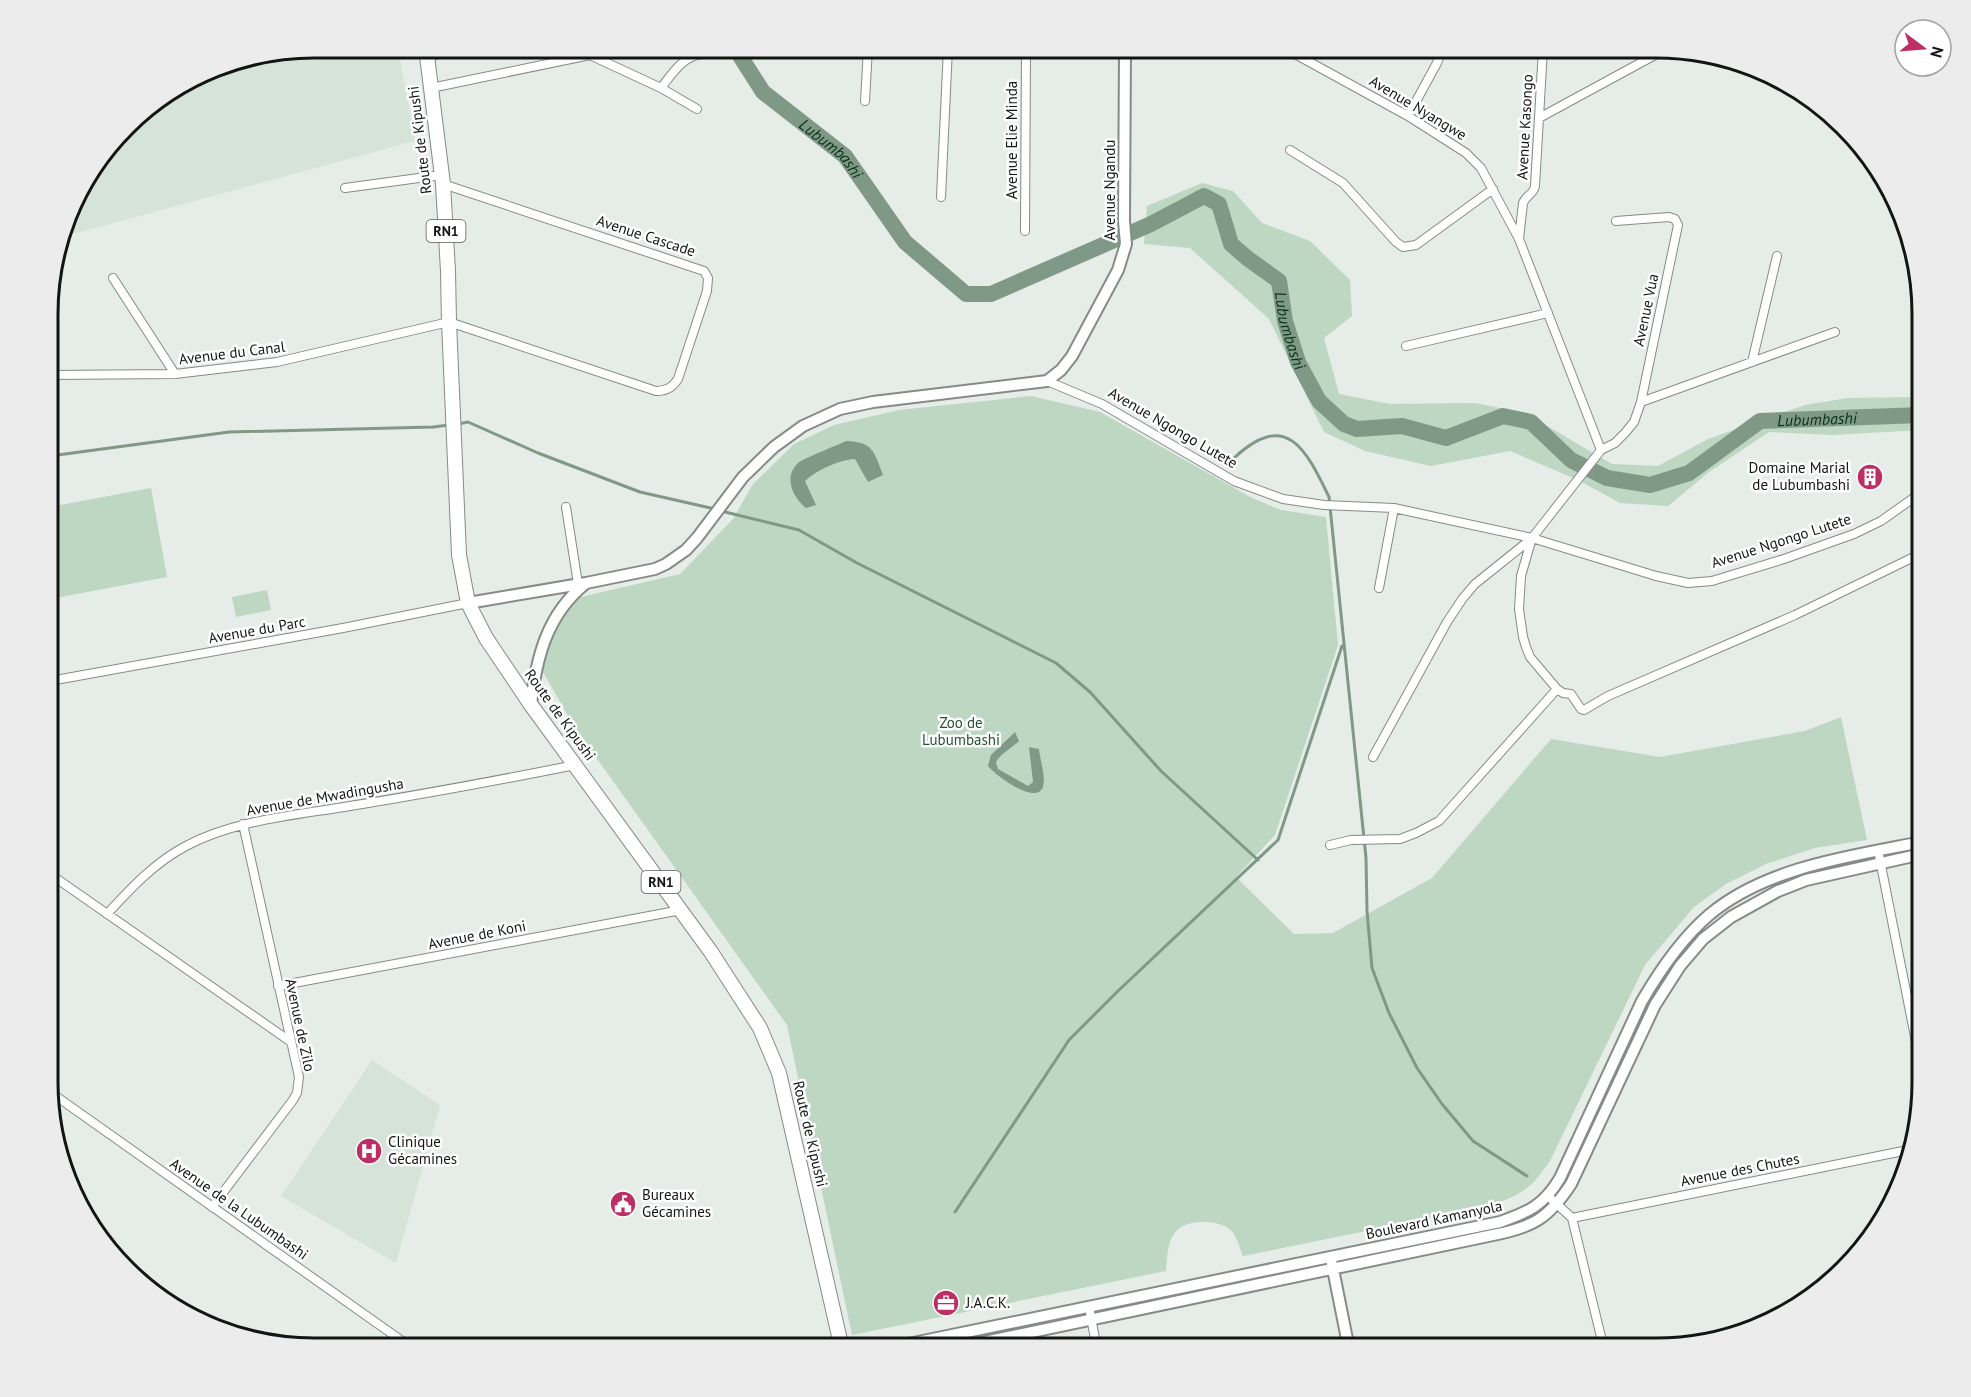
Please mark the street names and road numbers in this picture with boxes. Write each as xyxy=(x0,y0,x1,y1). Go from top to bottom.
street label: Avenue Nyangwe xyxy=(1366,71,1470,144)
street label: Avenue Kasongo xyxy=(1512,74,1537,180)
street label: Avenue Elie Minda xyxy=(1002,81,1021,199)
street label: Route de Kipushi xyxy=(403,85,436,195)
street label: Avenue Ngandu xyxy=(1100,140,1119,240)
street label: Avenue Cascade xyxy=(594,211,698,260)
road number: RN1 xyxy=(426,220,466,242)
street label: Avenue Vua xyxy=(1629,272,1662,348)
street label: Avenue du Canal xyxy=(178,336,287,368)
street label: Avenue Ngongo Lutete xyxy=(1105,383,1241,472)
street label: Avenue Ngongo Lutete xyxy=(1708,509,1853,572)
street label: Avenue du Parc xyxy=(207,612,307,647)
street label: Route de Kipushi xyxy=(521,665,600,764)
street label: Avenue de Mwadingusha xyxy=(245,773,405,820)
road number: RN1 xyxy=(642,871,680,893)
street label: Avenue de Koni xyxy=(426,916,527,953)
street label: Avenue de Zilo xyxy=(281,977,320,1073)
street label: Route de Kipushi xyxy=(789,1079,832,1189)
street label: Avenue des Chutes xyxy=(1679,1149,1801,1190)
street label: Avenue de la Lubumbashi xyxy=(167,1154,312,1264)
street label: Boulevard Kamanyola xyxy=(1364,1196,1504,1243)

